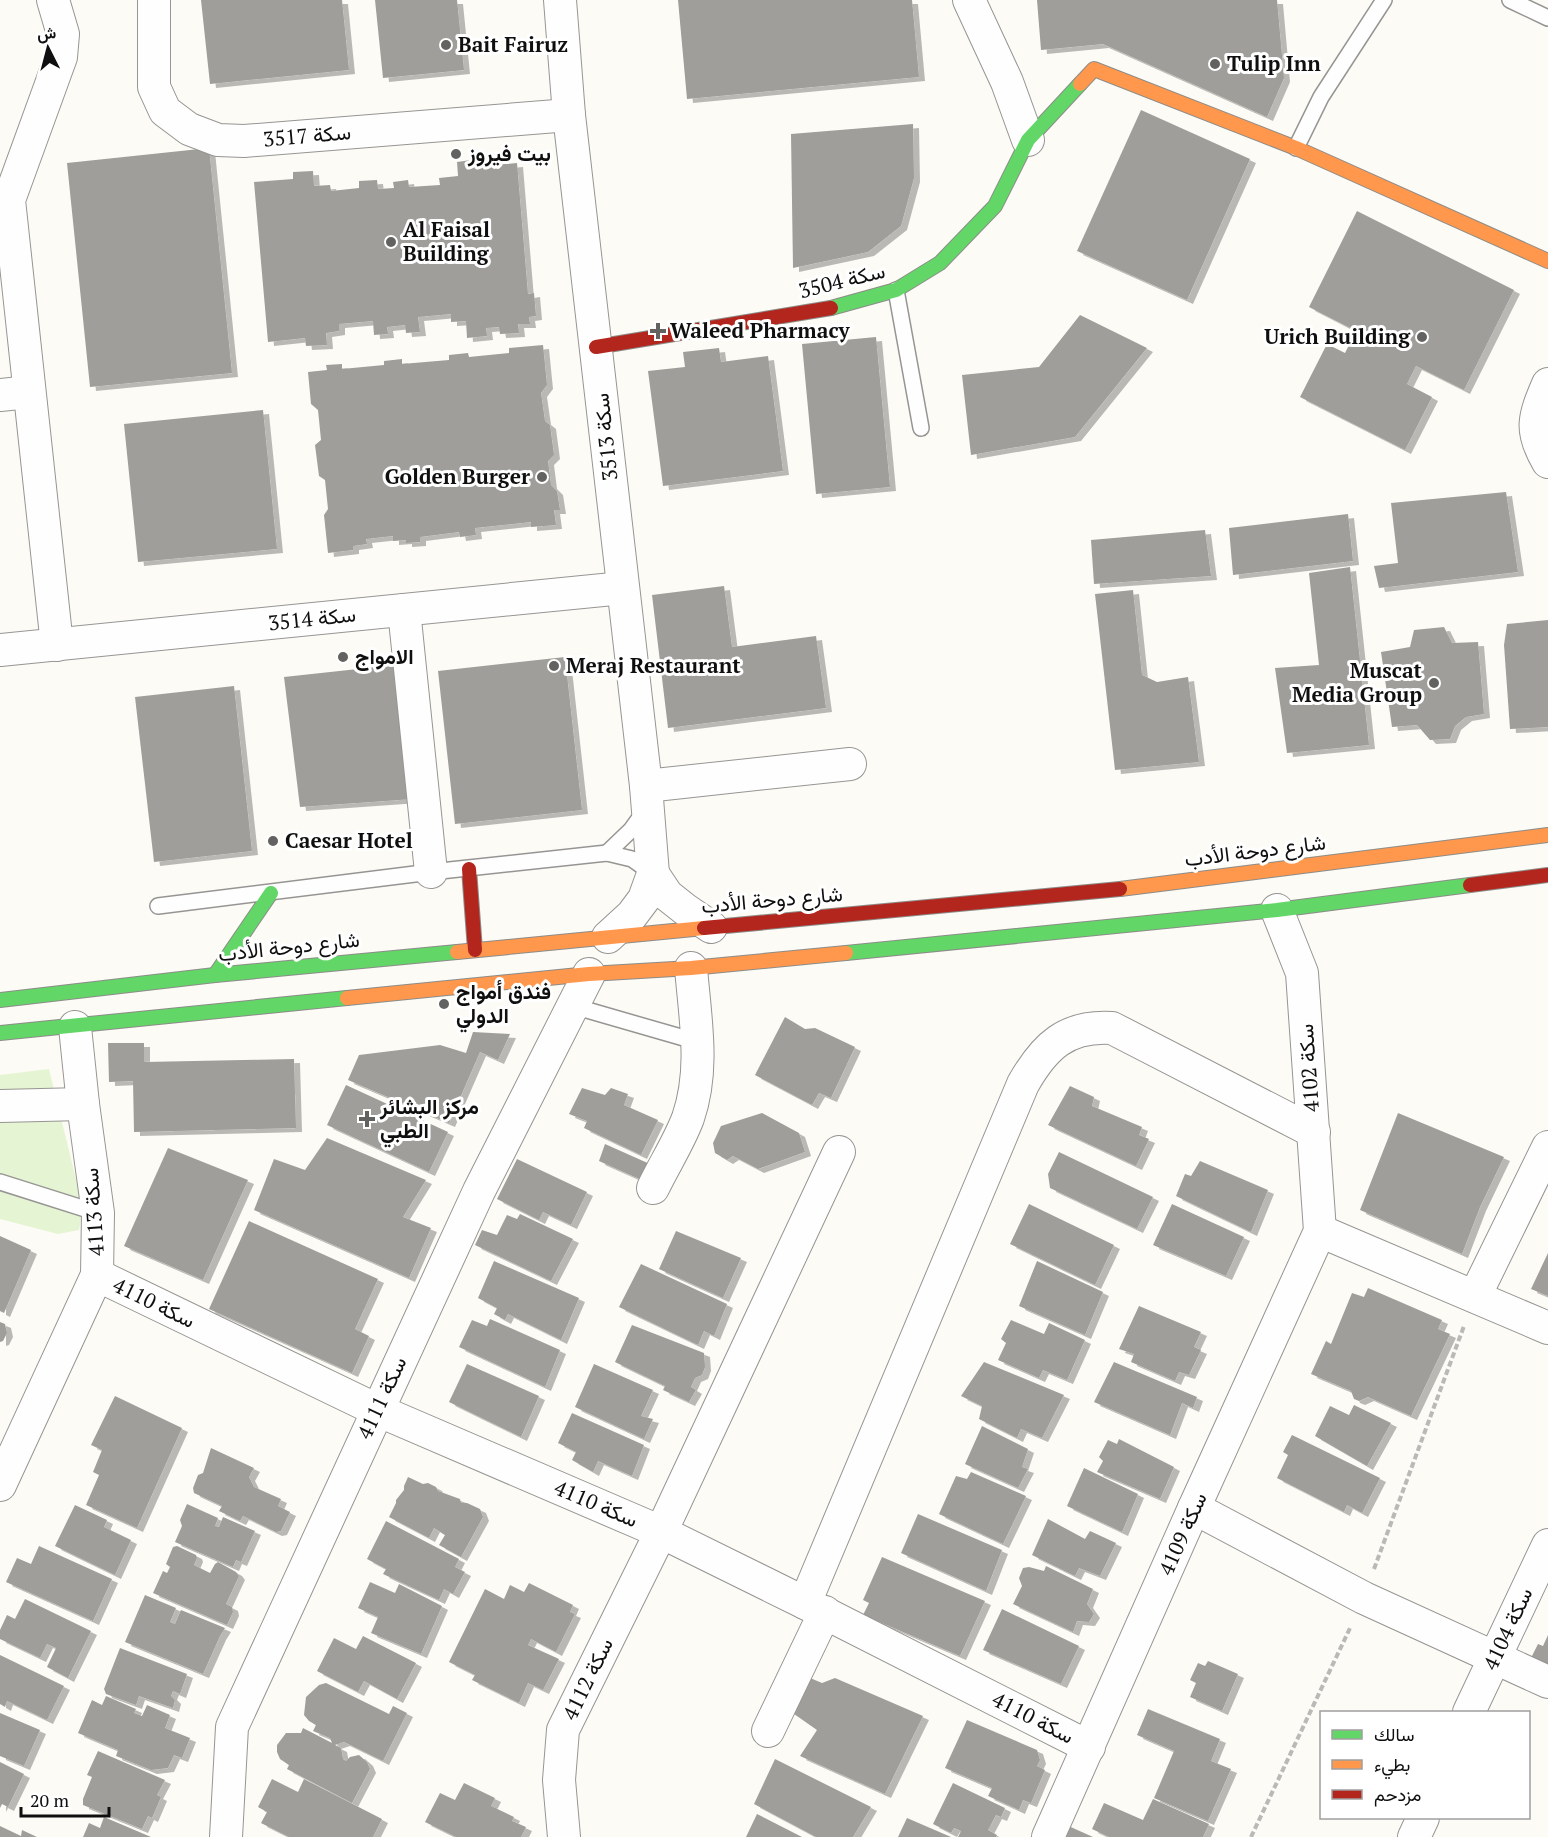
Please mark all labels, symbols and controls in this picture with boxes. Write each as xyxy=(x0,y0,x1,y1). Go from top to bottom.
north arrow xyxy=(18,18,78,78)
text: ش xyxy=(36,21,57,45)
place label: Bait Fairuz xyxy=(458,30,568,58)
marker: Bait Fairuz xyxy=(439,38,453,52)
place label: Tulip Inn xyxy=(1227,49,1321,77)
marker: Tulip Inn xyxy=(1208,57,1222,71)
street label: سكة 3517 xyxy=(262,117,352,153)
place label: بيت فيروز xyxy=(467,139,551,167)
marker: بيت فيروز xyxy=(449,147,463,161)
place label: Al Faisal Building xyxy=(403,215,490,267)
marker: Al Faisal Building xyxy=(384,235,398,249)
street label: سكة 3504 xyxy=(796,256,888,304)
place label: Waleed Pharmacy xyxy=(670,316,851,344)
place label: Urich Building xyxy=(1264,322,1411,350)
marker: Waleed Pharmacy xyxy=(651,324,665,338)
marker: Urich Building xyxy=(1415,330,1429,344)
street label: سكة 3513 xyxy=(586,392,624,482)
place label: Golden Burger xyxy=(385,462,530,490)
marker: Golden Burger xyxy=(535,470,549,484)
street label: سكة 3514 xyxy=(267,599,357,637)
place label: الامواج xyxy=(355,642,414,671)
marker: الامواج xyxy=(336,650,350,664)
place label: Meraj Restaurant xyxy=(566,651,741,679)
place label: Muscat Media Group xyxy=(1292,656,1423,708)
marker: Meraj Restaurant xyxy=(547,659,561,673)
marker: Muscat Media Group xyxy=(1427,676,1441,690)
place label: Caesar Hotel xyxy=(285,826,413,854)
street label: شارع دوحة الأدب xyxy=(1183,827,1327,874)
marker: Caesar Hotel xyxy=(266,834,280,848)
street label: شارع دوحة الأدب xyxy=(700,879,844,920)
street label: شارع دوحة الأدب xyxy=(217,925,361,968)
place label: فندق أمواج الدولي xyxy=(456,977,551,1033)
marker: فندق أمواج الدولي xyxy=(437,997,451,1011)
street label: سكة 4102 xyxy=(1291,1023,1325,1113)
place label: مركز البشائر الطبي xyxy=(379,1092,479,1148)
marker: مركز البشائر الطبي xyxy=(358,1110,376,1128)
street label: سكة 4113 xyxy=(76,1167,110,1257)
street label: سكة 4110 xyxy=(109,1270,200,1334)
street label: سكة 4111 xyxy=(350,1352,412,1443)
street label: سكة 4110 xyxy=(550,1473,642,1533)
street label: سكة 4109 xyxy=(1151,1488,1213,1580)
street label: سكة 4104 xyxy=(1476,1583,1538,1674)
street label: سكة 4112 xyxy=(555,1633,619,1724)
street label: سكة 4110 xyxy=(988,1685,1079,1750)
legend xyxy=(1320,1711,1530,1819)
text: سالك xyxy=(1374,1722,1414,1746)
text: بطيء xyxy=(1374,1752,1410,1780)
scale bar xyxy=(21,1780,110,1818)
text: مزدحم xyxy=(1374,1782,1421,1807)
text: 20 m xyxy=(30,1788,70,1812)

